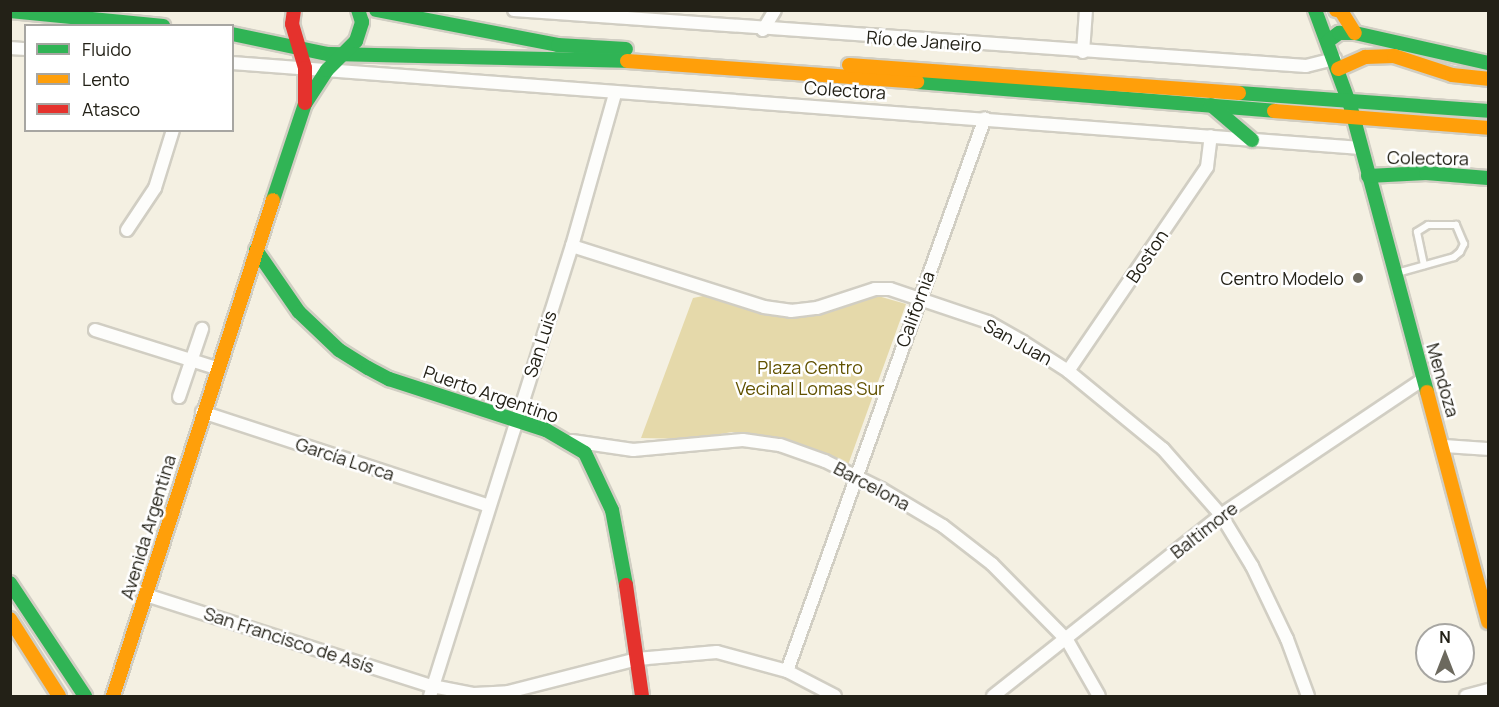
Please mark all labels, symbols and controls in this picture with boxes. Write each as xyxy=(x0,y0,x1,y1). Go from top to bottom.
legend xyxy=(24,24,234,132)
street label: Río de Janeiro xyxy=(866,26,982,56)
text: Fluido xyxy=(82,37,131,61)
text: Lento xyxy=(82,67,130,91)
street label: Colectora xyxy=(803,76,887,104)
text: Atasco xyxy=(82,97,140,121)
street label: Colectora xyxy=(1387,146,1469,170)
street label: Boston xyxy=(1121,225,1173,287)
place label: Centro Modelo xyxy=(1221,267,1344,289)
street label: California xyxy=(891,268,939,350)
marker: Centro Modelo xyxy=(1349,269,1367,287)
street label: San Luis xyxy=(519,308,561,380)
street label: San Juan xyxy=(980,314,1056,370)
street label: Mendoza xyxy=(1422,341,1464,419)
park label: Plaza Centro Vecinal Lomas Sur xyxy=(735,357,885,400)
street label: Puerto Argentino xyxy=(421,361,561,427)
street label: García Lorca xyxy=(293,433,397,485)
street label: Avenida Argentina xyxy=(116,452,180,602)
street label: Barcelona xyxy=(830,457,914,515)
street label: Baltimore xyxy=(1166,497,1242,563)
street label: San Francisco de Asís xyxy=(201,602,377,678)
north arrow xyxy=(1415,623,1475,683)
text: N xyxy=(1439,626,1451,648)

